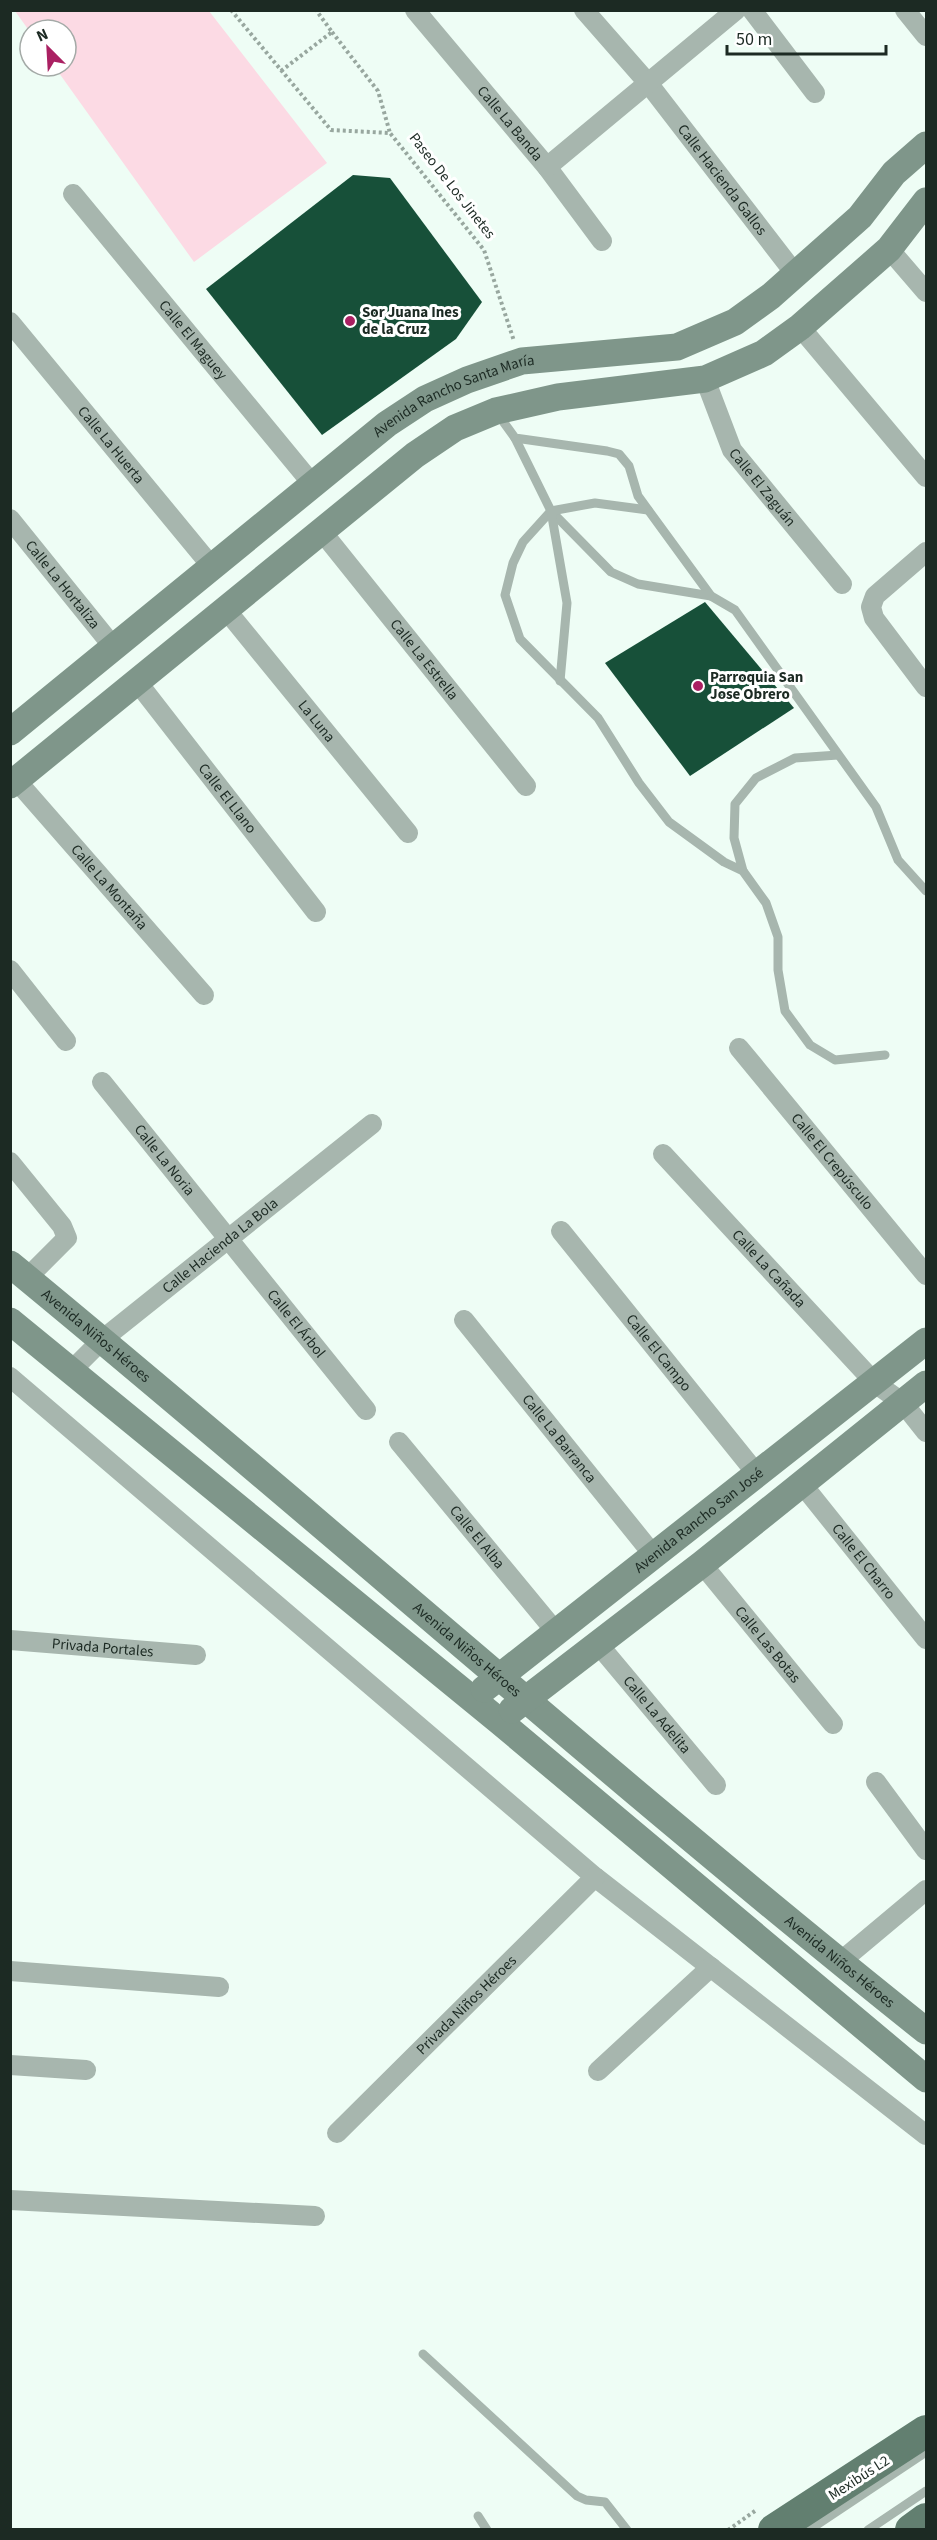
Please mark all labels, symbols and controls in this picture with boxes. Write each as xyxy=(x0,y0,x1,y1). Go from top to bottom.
north arrow xyxy=(18,18,78,78)
scale bar xyxy=(727,18,886,56)
text: N xyxy=(33,23,52,47)
text: 50 m xyxy=(736,27,772,52)
street label: Calle La Banda xyxy=(472,81,548,165)
street label: Calle Hacienda Gallos xyxy=(673,119,772,240)
street label: Paseo De Los Jinetes xyxy=(404,129,500,243)
street label: Calle El Maguey xyxy=(154,295,233,384)
place label: Sor Juana Ines de la Cruz xyxy=(362,302,459,340)
marker: Sor Juana Ines de la Cruz xyxy=(343,314,357,328)
street label: Avenida Rancho Santa María xyxy=(368,349,535,442)
street label: Calle La Huerta xyxy=(73,401,150,488)
street label: Calle El Zaguán xyxy=(724,443,801,531)
street label: Calle La Hortaliza xyxy=(20,535,105,633)
street label: Calle La Estrella xyxy=(385,614,464,704)
place label: Parroquia San Jose Obrero xyxy=(710,667,803,705)
marker: Parroquia San Jose Obrero xyxy=(691,679,705,693)
street label: La Luna xyxy=(293,695,340,747)
street label: Calle El Llano xyxy=(194,759,262,838)
street label: Calle La Montaña xyxy=(66,840,153,934)
street label: Calle El Crepúsculo xyxy=(786,1109,879,1214)
street label: Calle La Noria xyxy=(129,1120,200,1200)
street label: Calle Hacienda La Bola xyxy=(158,1193,282,1298)
street label: Calle La Cañada xyxy=(727,1225,811,1312)
street label: Avenida Niños Héroes xyxy=(37,1284,155,1387)
street label: Calle El Árbol xyxy=(262,1285,331,1362)
street label: Calle El Campo xyxy=(621,1309,697,1396)
street label: Calle La Barranca xyxy=(517,1389,602,1487)
street label: Avenida Rancho San José xyxy=(629,1463,768,1578)
street label: Calle El Alba xyxy=(445,1501,510,1573)
street label: Calle El Charro xyxy=(827,1519,901,1604)
street label: Avenida Niños Héroes xyxy=(408,1597,526,1702)
street label: Calle Las Botas xyxy=(730,1602,806,1687)
street label: Privada Portales xyxy=(51,1633,154,1662)
street label: Calle La Adelita xyxy=(618,1671,696,1758)
street label: Avenida Niños Héroes xyxy=(780,1910,899,2013)
street label: Privada Niños Héroes xyxy=(411,1950,521,2059)
street label: Mexibús L2 xyxy=(824,2450,894,2506)

